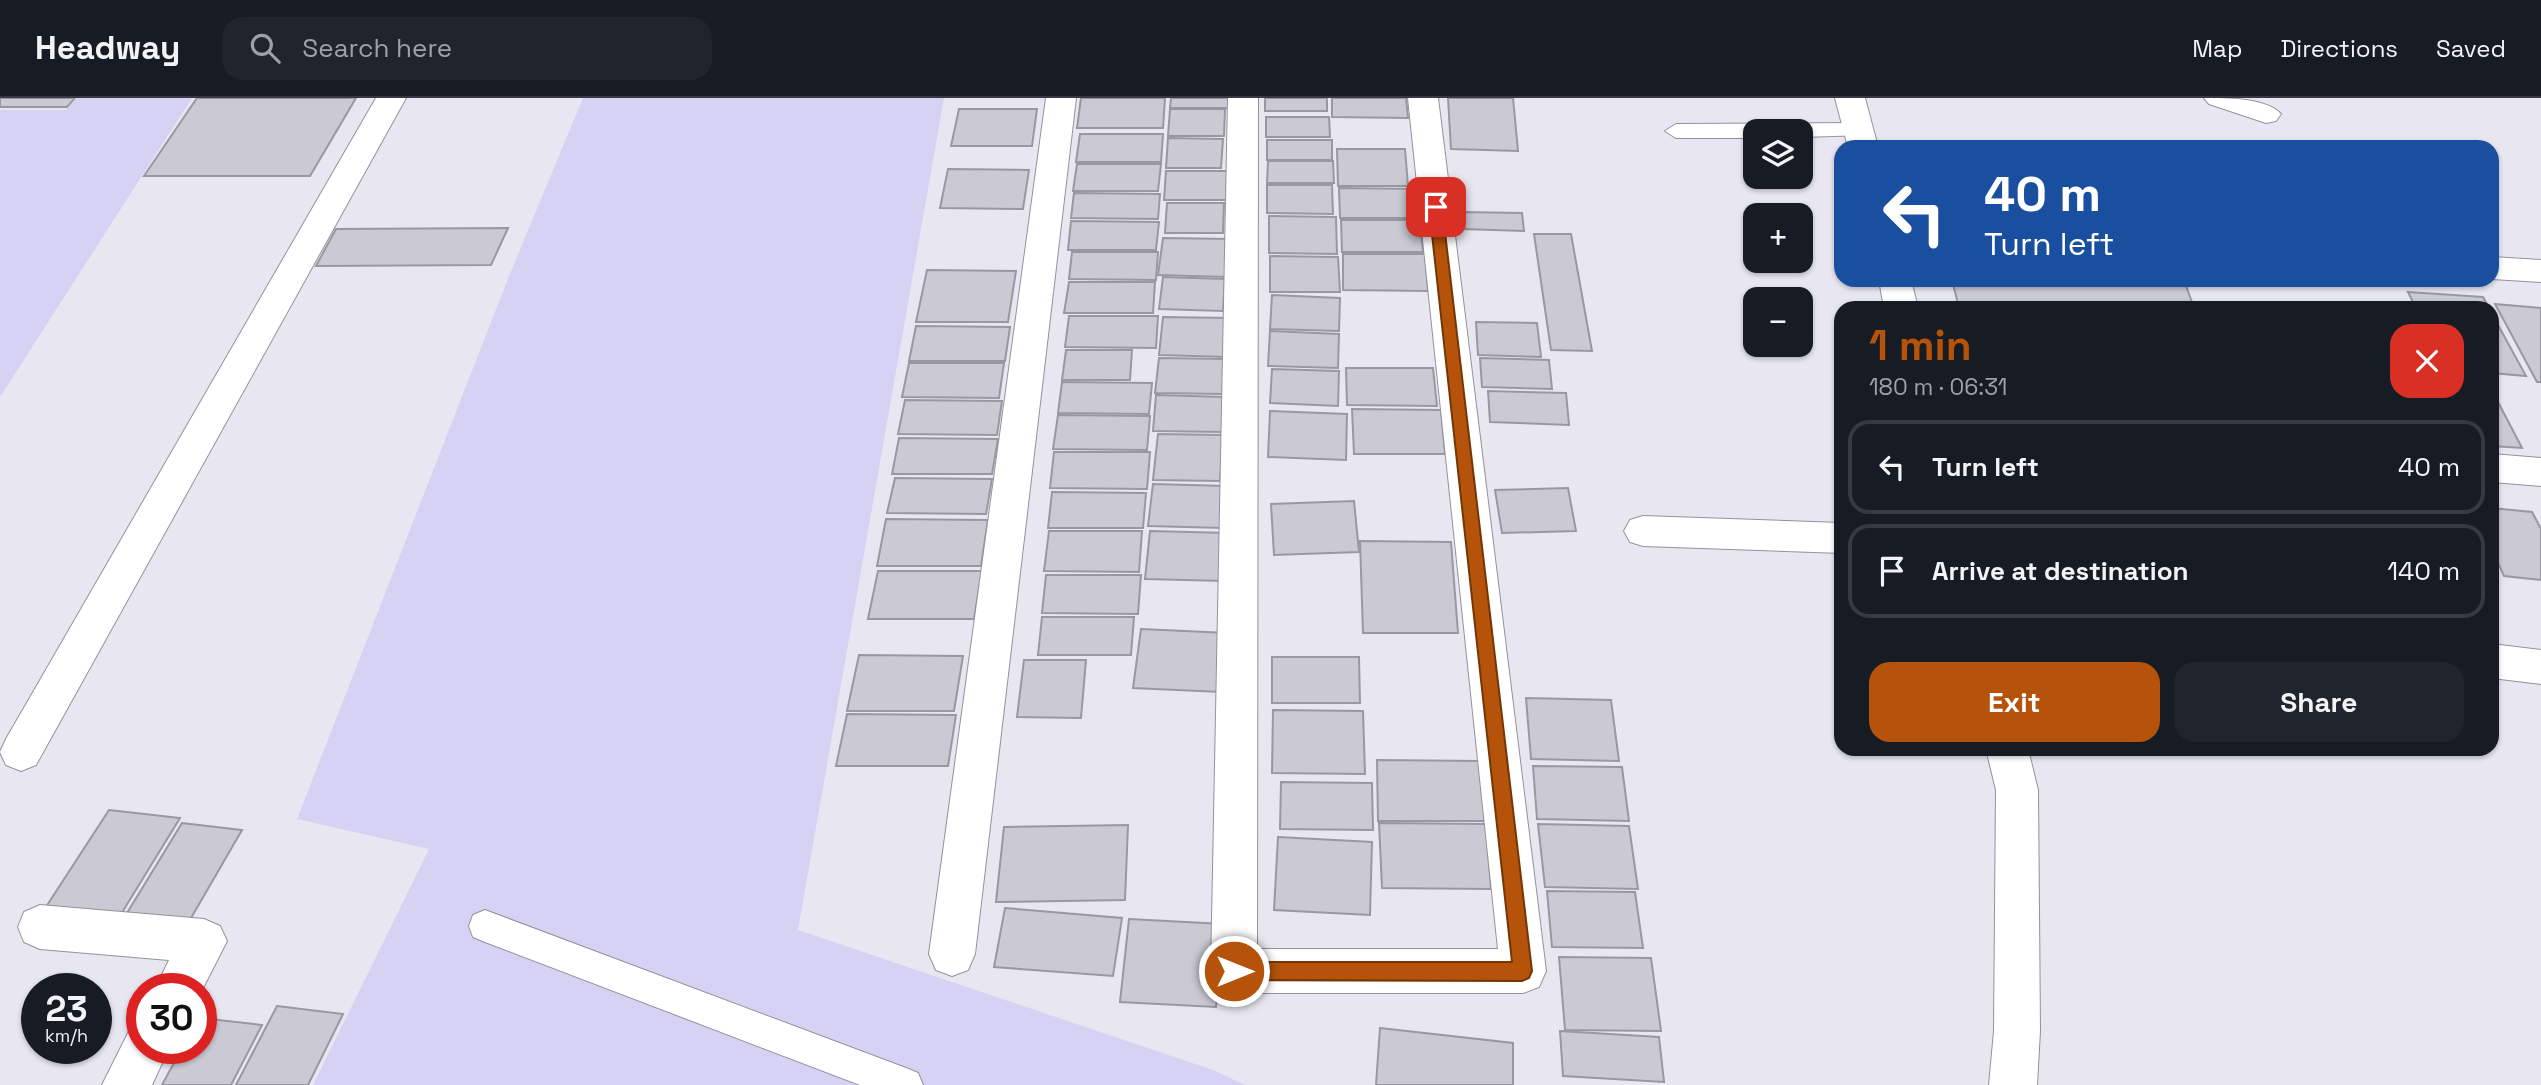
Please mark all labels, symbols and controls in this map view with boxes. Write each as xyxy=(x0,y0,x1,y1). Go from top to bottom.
search box xyxy=(222,17,712,80)
text: Headway xyxy=(35,27,180,69)
icon: search xyxy=(246,29,284,67)
text: Search here xyxy=(302,31,452,65)
text: Map xyxy=(2192,33,2242,64)
text: Directions xyxy=(2280,33,2398,64)
text: Saved xyxy=(2436,33,2506,64)
map controls xyxy=(1743,119,1813,357)
button: layers xyxy=(1743,119,1813,189)
text: 40 m xyxy=(1984,163,2101,225)
icon: left xyxy=(1869,168,1960,259)
pin xyxy=(1406,177,1466,237)
icon: arrive xyxy=(1417,188,1455,226)
button: + xyxy=(1743,203,1813,273)
text: Turn left xyxy=(1984,224,2114,264)
button: − xyxy=(1743,287,1813,357)
text: 1 min xyxy=(1869,319,1972,372)
button: close xyxy=(2390,324,2464,398)
text: 180 m · 06:31 xyxy=(1869,372,2007,402)
icon: left xyxy=(1873,448,1911,486)
text: Turn left xyxy=(1932,450,2039,484)
text: 40 m xyxy=(2398,450,2460,484)
icon: arrive xyxy=(1873,552,1911,590)
text: Arrive at destination xyxy=(1932,554,2189,588)
text: 140 m xyxy=(2387,554,2460,588)
button: Exit xyxy=(1869,662,2160,742)
button: Share xyxy=(2174,662,2464,742)
position arrow xyxy=(1197,934,1271,1008)
speed limit sign: 30 xyxy=(126,973,217,1064)
text: 23 xyxy=(45,987,88,1031)
text: km/h xyxy=(45,1024,88,1047)

